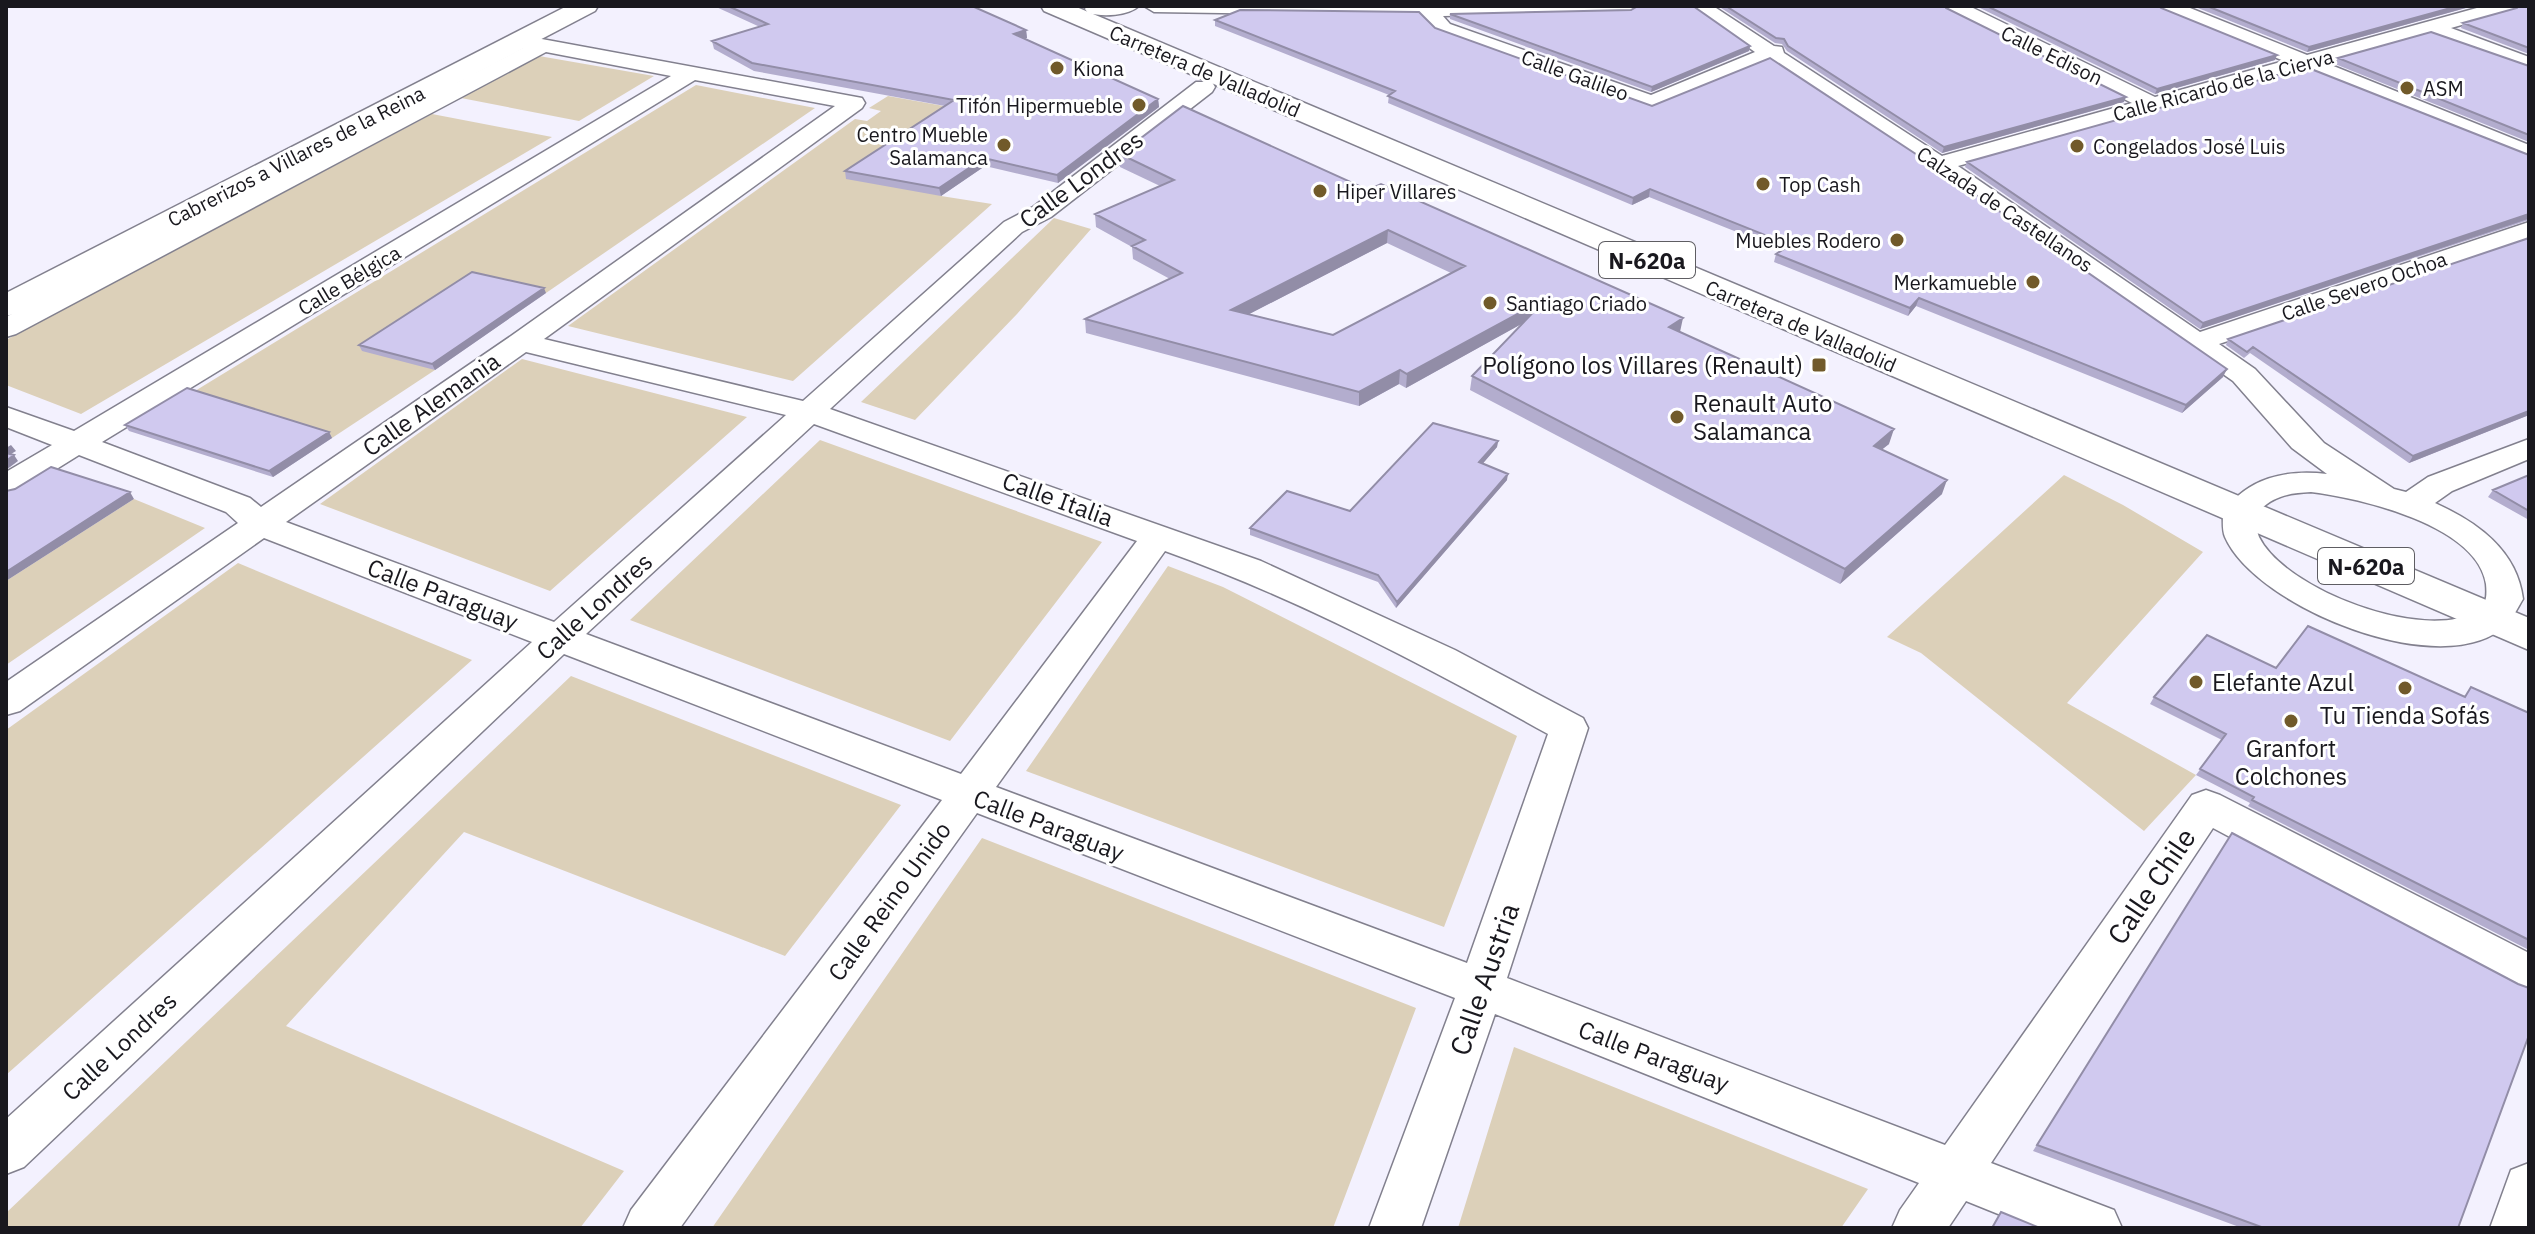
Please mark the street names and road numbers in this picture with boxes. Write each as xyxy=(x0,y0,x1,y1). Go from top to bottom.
street label: Carretera de Valladolid xyxy=(1105,19,1305,123)
street label: Calle Edison xyxy=(1997,19,2107,91)
street label: Calle Ricardo de la Cierva xyxy=(2110,42,2337,127)
street label: Calle Galileo xyxy=(1518,43,1632,107)
street label: Cabrerizos a Villares de la Reina xyxy=(163,79,430,233)
street label: Calle Londres xyxy=(1013,123,1149,235)
street label: Calzada de Castellanos xyxy=(1912,140,2098,278)
street label: Calle Bélgica xyxy=(293,239,406,321)
road number: N-620a xyxy=(1599,242,1695,278)
street label: Calle Severo Ochoa xyxy=(2278,245,2451,327)
street label: Carretera de Valladolid xyxy=(1701,274,1901,378)
street label: Calle Alemania xyxy=(356,345,506,463)
street label: Calle Italia xyxy=(998,464,1118,534)
street label: Calle Londres xyxy=(529,545,659,667)
road number: N-620a xyxy=(2318,548,2414,584)
street label: Calle Paraguay xyxy=(363,551,523,637)
street label: Calle Paraguay xyxy=(969,782,1129,868)
street label: Calle Reino Unido xyxy=(820,815,958,987)
street label: Calle Chile xyxy=(2099,821,2203,951)
street label: Calle Austria xyxy=(1441,898,1527,1060)
street label: Calle Londres xyxy=(55,985,183,1107)
street label: Calle Paraguay xyxy=(1574,1013,1734,1099)

